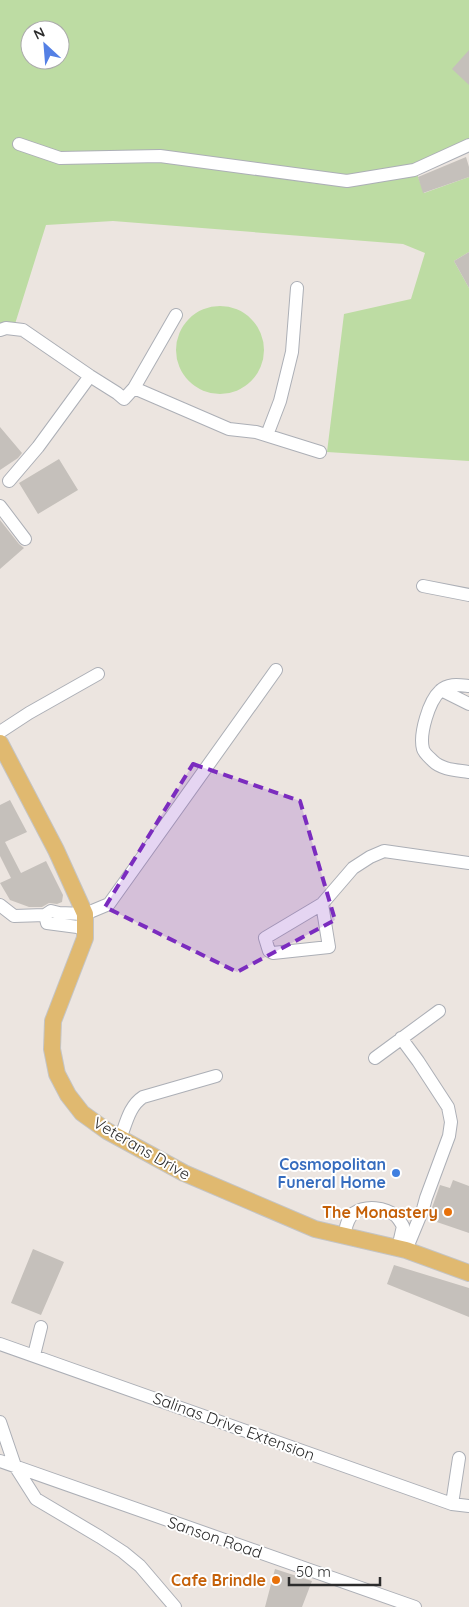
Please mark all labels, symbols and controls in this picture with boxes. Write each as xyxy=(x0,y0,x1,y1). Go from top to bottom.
north arrow xyxy=(20,20,70,70)
text: N xyxy=(31,23,48,44)
street label: Veterans Drive xyxy=(90,1112,194,1184)
place label: Cosmopolitan Funeral Home xyxy=(278,1154,386,1192)
marker: Cosmopolitan Funeral Home xyxy=(390,1167,402,1179)
place label: The Monastery xyxy=(322,1202,438,1222)
marker: The Monastery xyxy=(442,1206,454,1218)
street label: Salinas Drive Extension xyxy=(150,1387,318,1465)
street label: Sanson Road xyxy=(165,1512,265,1562)
scale bar xyxy=(289,1554,380,1586)
text: 50 m xyxy=(296,1562,331,1581)
place label: Cafe Brindle xyxy=(171,1570,266,1590)
marker: Cafe Brindle xyxy=(270,1574,282,1586)

